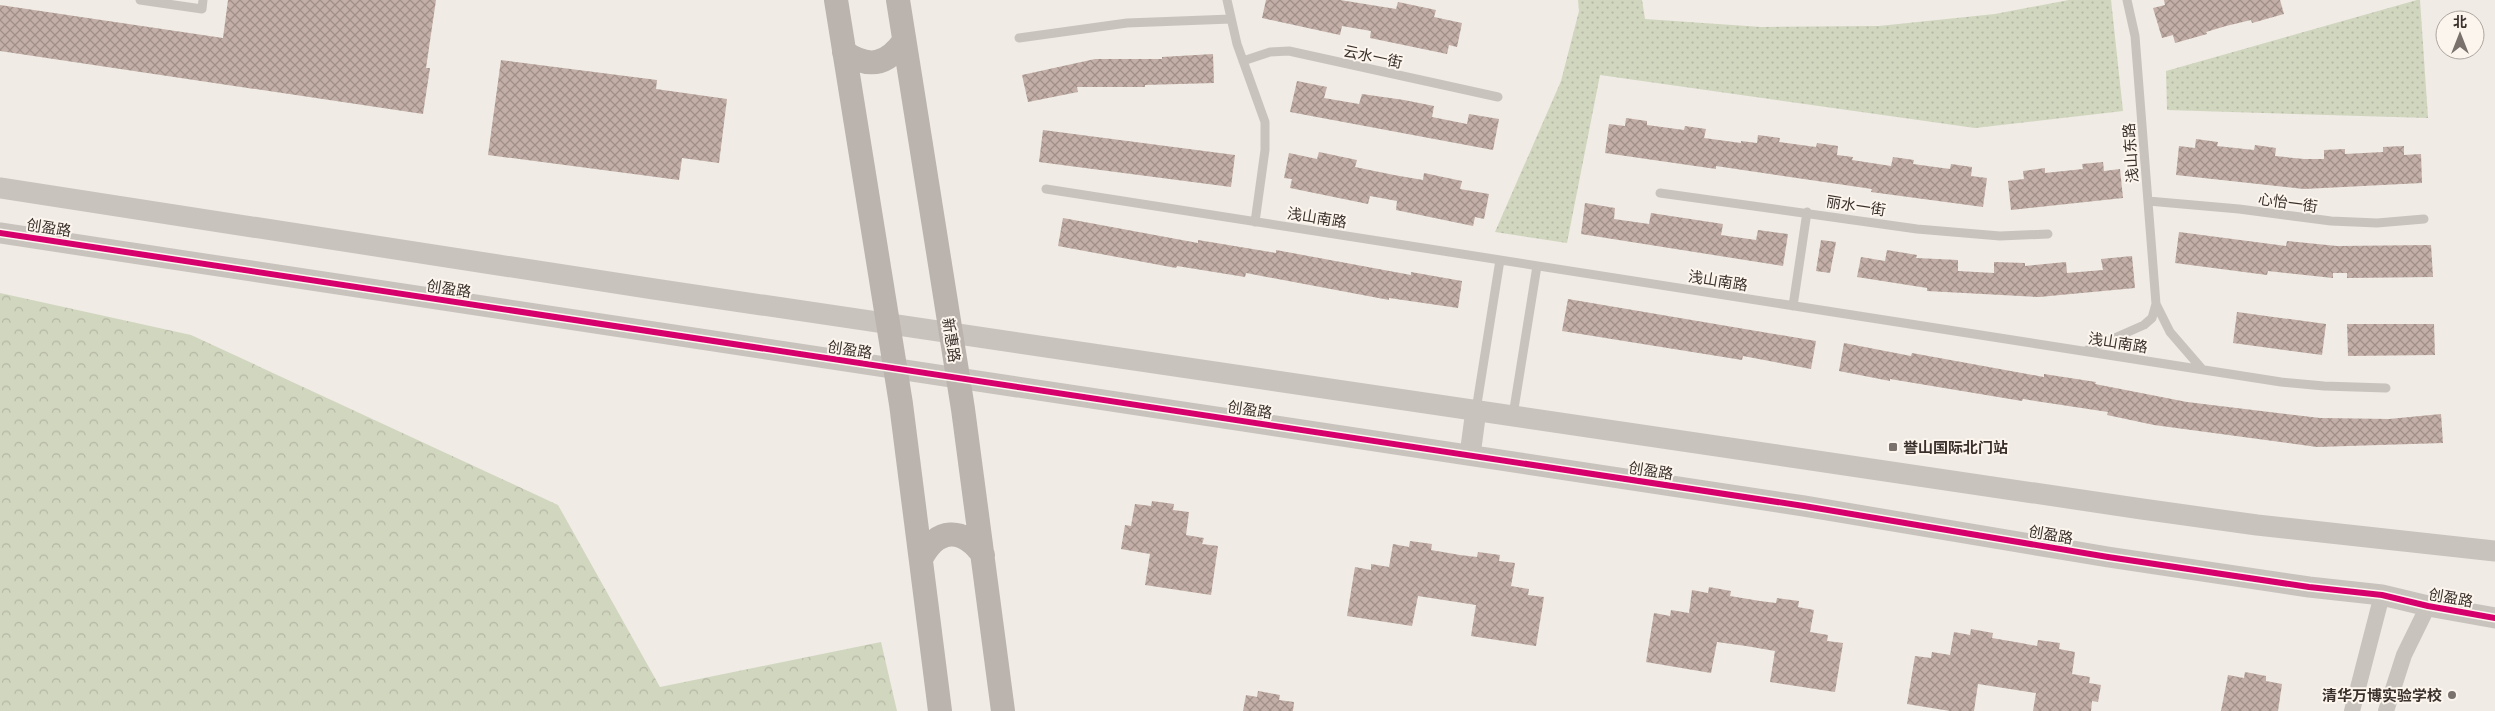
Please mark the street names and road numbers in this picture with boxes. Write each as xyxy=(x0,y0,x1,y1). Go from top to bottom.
street label: 云水一街 xyxy=(1342,40,1404,72)
street label: 浅山东路 xyxy=(2118,122,2142,184)
street label: 心怡一街 xyxy=(2257,188,2319,216)
street label: 丽水一街 xyxy=(1825,190,1887,220)
street label: 浅山南路 xyxy=(1286,202,1348,232)
street label: 创盈路 xyxy=(25,214,73,240)
street label: 浅山南路 xyxy=(1687,265,1749,295)
street label: 创盈路 xyxy=(425,275,473,301)
street label: 新惠路 xyxy=(939,316,965,364)
street label: 浅山南路 xyxy=(2087,327,2149,357)
street label: 创盈路 xyxy=(826,336,874,362)
street label: 创盈路 xyxy=(1226,396,1274,422)
street label: 创盈路 xyxy=(1627,457,1675,483)
street label: 创盈路 xyxy=(2027,520,2075,548)
street label: 创盈路 xyxy=(2427,583,2475,611)

